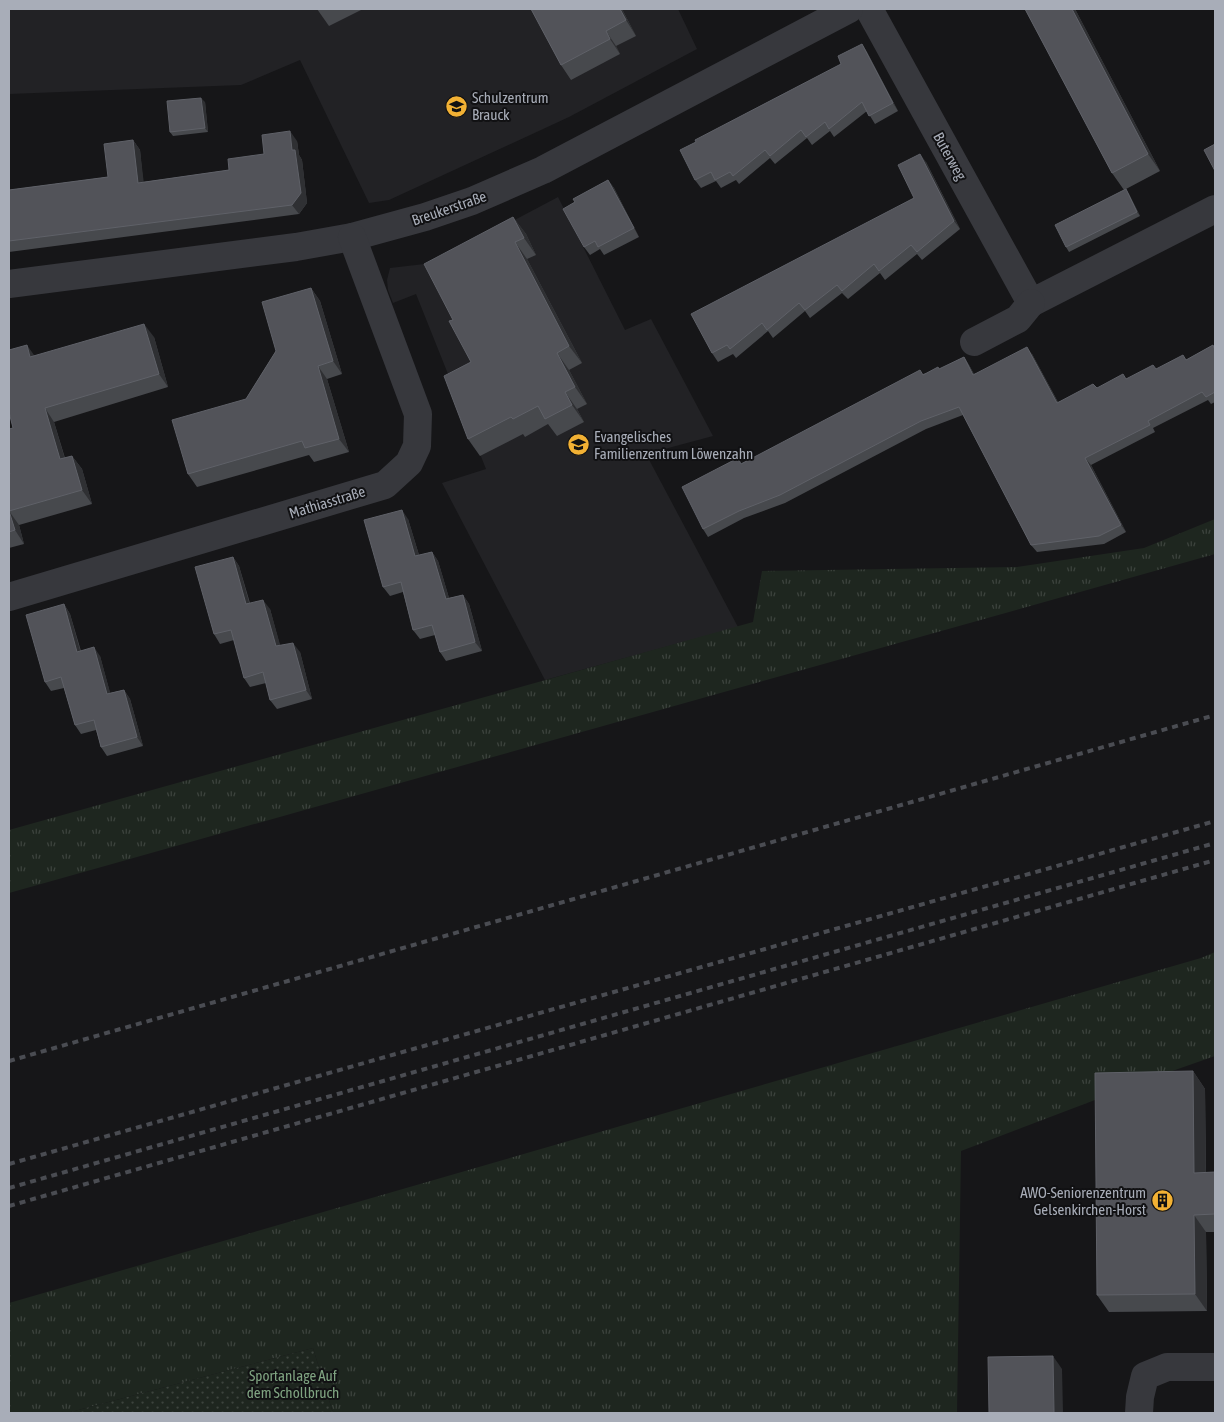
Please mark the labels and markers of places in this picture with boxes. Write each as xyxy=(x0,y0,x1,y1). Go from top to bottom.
place label: Schulzentrum Brauck xyxy=(472,89,548,123)
school or university icon: Schulzentrum Brauck xyxy=(444,94,468,118)
place label: Evangelisches Familienzentrum Löwenzahn xyxy=(594,428,753,462)
school or university icon: Evangelisches Familienzentrum Löwenzahn xyxy=(566,433,590,457)
place label: AWO-Seniorenzentrum Gelsenkirchen-Horst xyxy=(1020,1184,1146,1218)
building icon: AWO-Seniorenzentrum Gelsenkirchen-Horst xyxy=(1150,1189,1174,1213)

